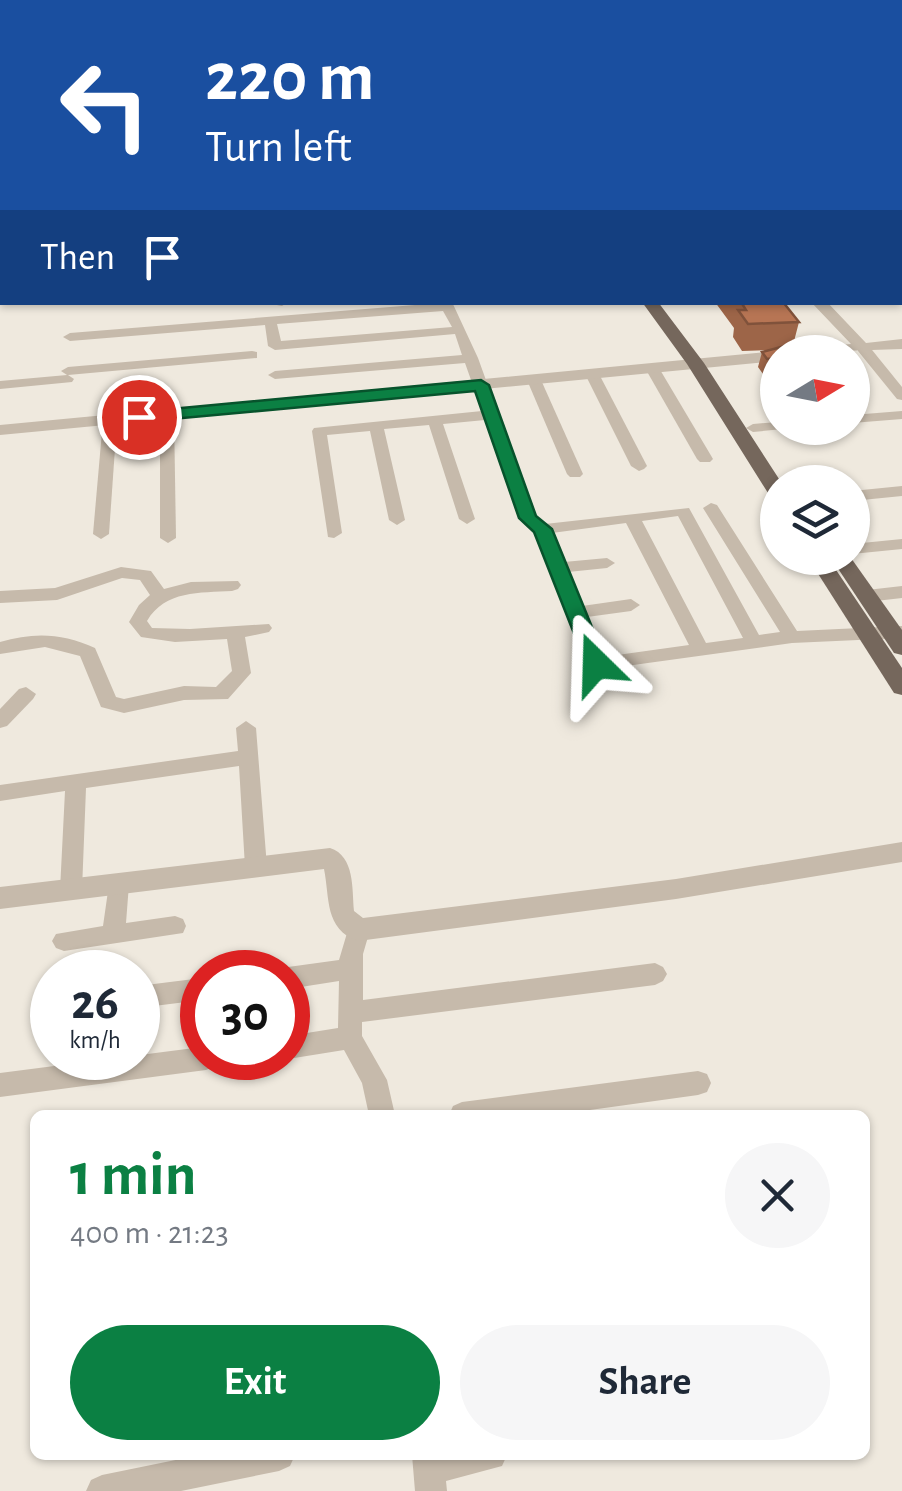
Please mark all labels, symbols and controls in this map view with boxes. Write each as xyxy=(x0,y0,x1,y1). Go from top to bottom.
icon: left xyxy=(40,40,170,170)
text: 220 m xyxy=(205,43,374,113)
text: Turn left xyxy=(205,125,352,170)
icon: arrive xyxy=(135,230,190,285)
text: Then xyxy=(40,239,115,277)
north arrow xyxy=(760,335,870,445)
map controls xyxy=(760,335,870,575)
pin xyxy=(97,375,182,460)
icon: arrive xyxy=(112,390,167,445)
button: layers xyxy=(760,465,870,575)
position arrow xyxy=(544,612,648,716)
speed limit sign: 30 xyxy=(180,950,310,1080)
text: 26 xyxy=(71,978,119,1028)
text: km/h xyxy=(69,1028,121,1053)
button: close xyxy=(725,1143,830,1248)
text: 1 min xyxy=(70,1146,196,1206)
text: 400 m · 21:23 xyxy=(70,1217,229,1249)
button: Exit xyxy=(70,1325,440,1440)
button: Share xyxy=(460,1325,830,1440)

